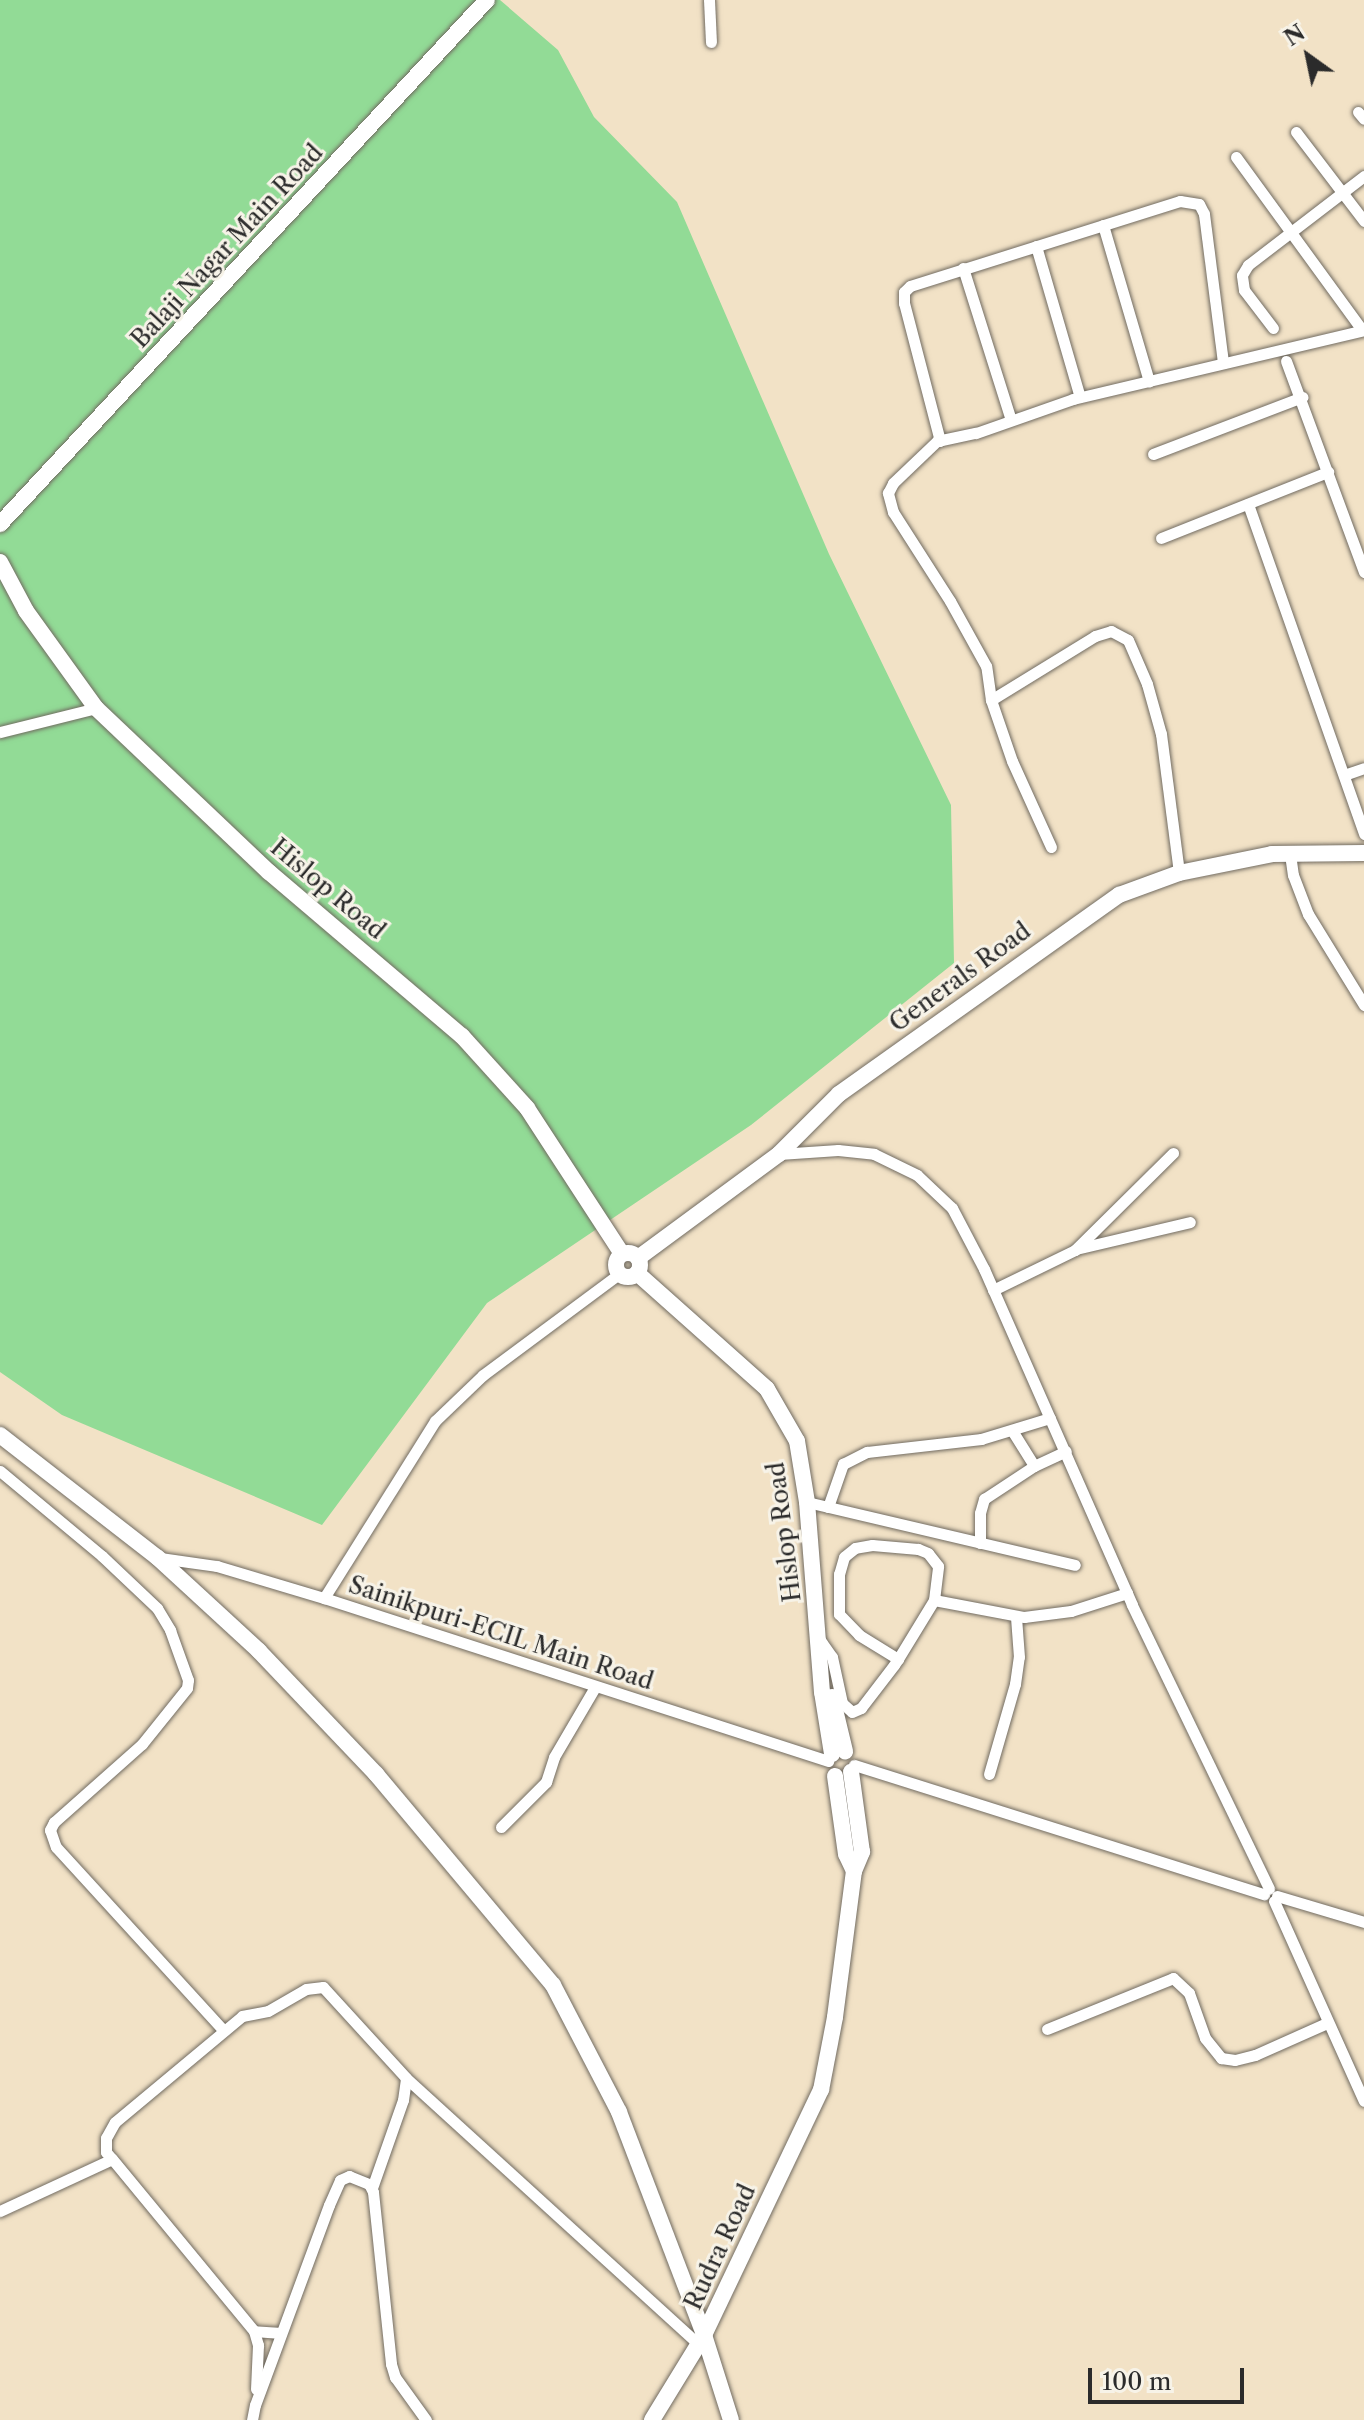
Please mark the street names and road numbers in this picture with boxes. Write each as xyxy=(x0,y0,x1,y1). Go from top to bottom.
street label: Balaji Nagar Main Road xyxy=(125,138,329,354)
street label: Hislop Road xyxy=(265,833,391,945)
street label: Generals Road xyxy=(884,916,1036,1038)
street label: Hislop Road xyxy=(761,1460,807,1604)
street label: Sainikpuri-ECIL Main Road xyxy=(345,1570,657,1696)
street label: Rudra Road xyxy=(678,2180,762,2314)

